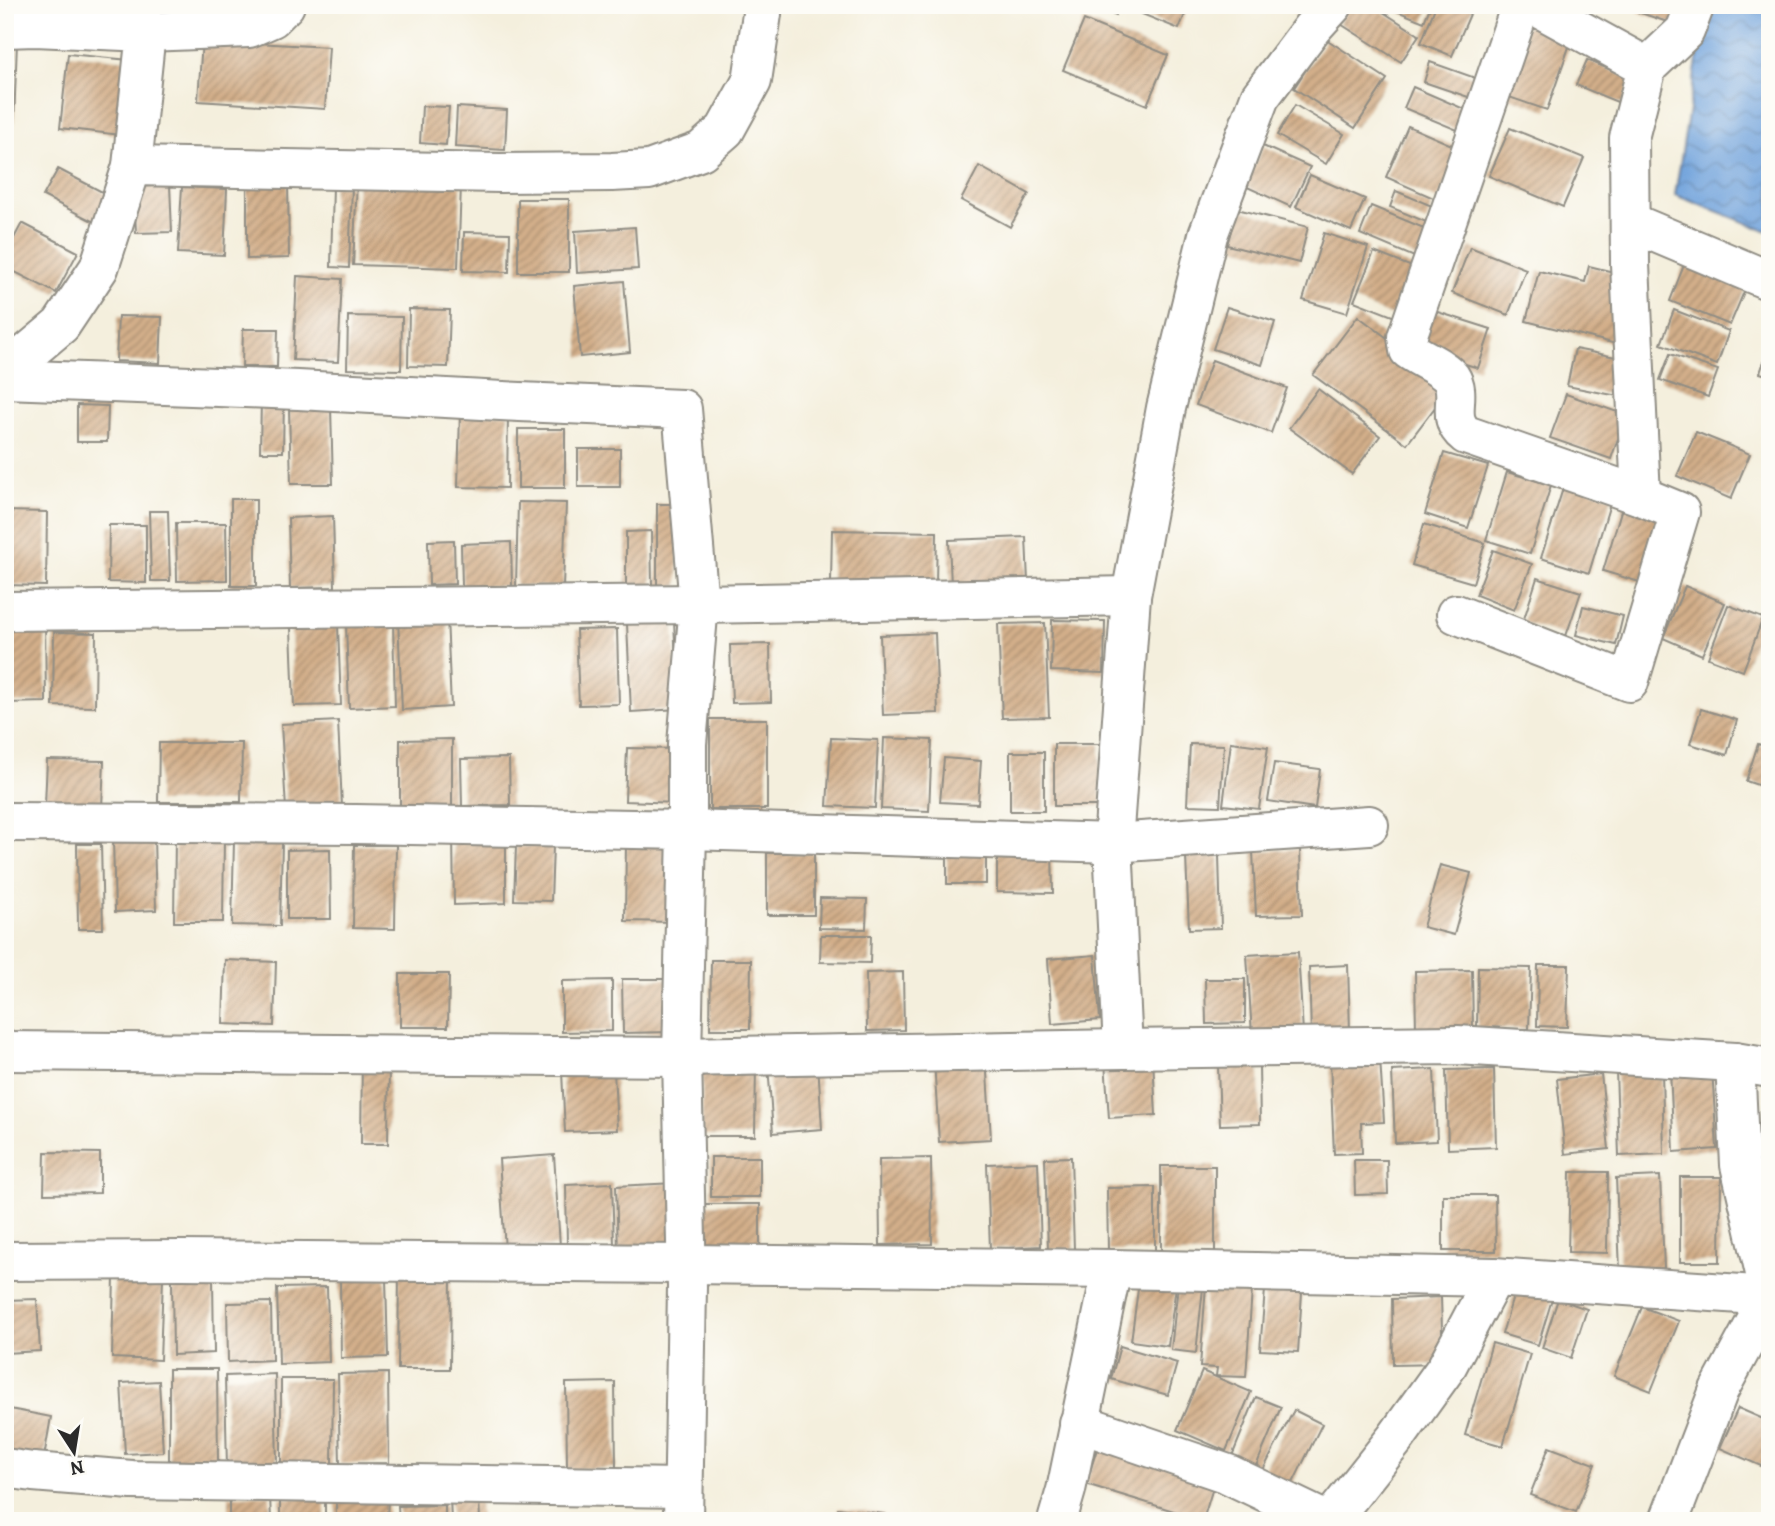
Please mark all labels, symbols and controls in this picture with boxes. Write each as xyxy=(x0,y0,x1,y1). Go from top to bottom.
north arrow xyxy=(38,1418,108,1488)
text: N xyxy=(68,1453,87,1482)

